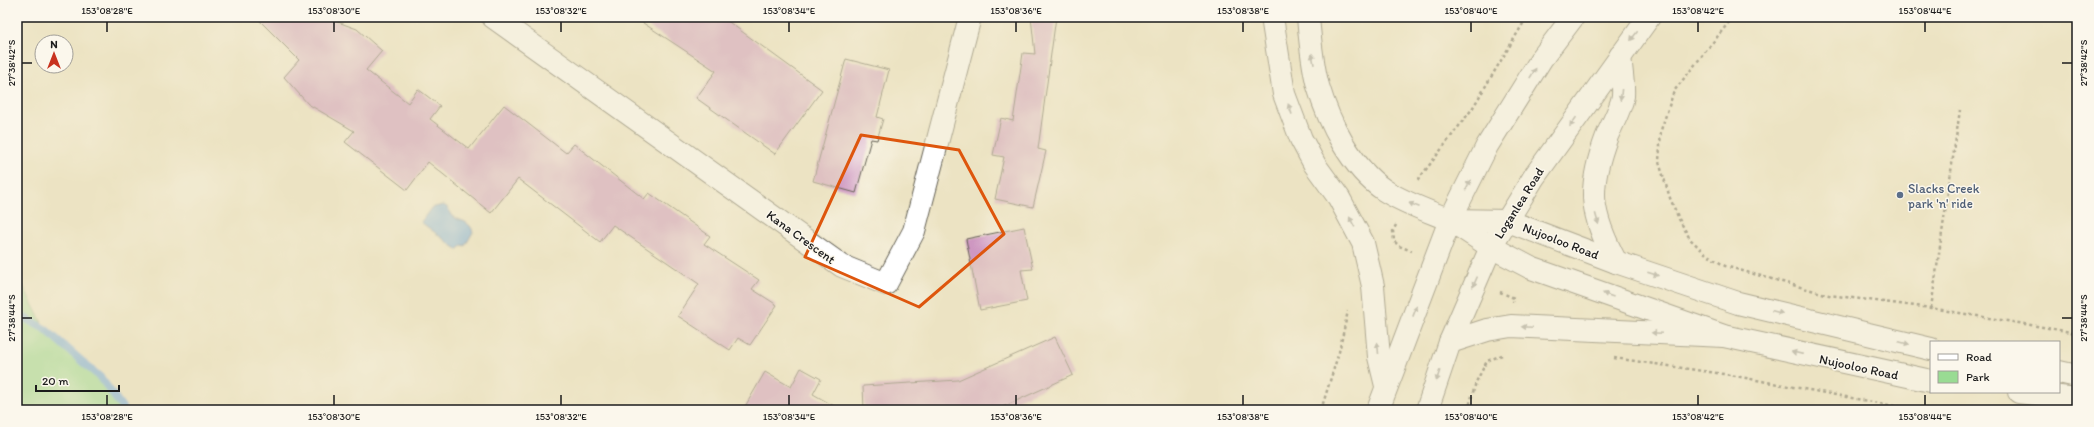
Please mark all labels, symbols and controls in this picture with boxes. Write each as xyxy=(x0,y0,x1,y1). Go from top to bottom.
text: 153°08'28"E xyxy=(81,4,133,17)
text: 153°08'30"E xyxy=(308,4,361,17)
text: 153°08'32"E xyxy=(535,4,587,17)
text: 153°08'34"E xyxy=(763,4,816,17)
text: 153°08'36"E xyxy=(990,4,1042,17)
text: 153°08'38"E xyxy=(1217,4,1269,17)
text: 153°08'40"E xyxy=(1444,4,1498,17)
text: 153°08'42"E xyxy=(1672,4,1725,17)
text: 153°08'44"E xyxy=(1899,4,1952,17)
one-way arrow xyxy=(1630,31,1639,42)
north arrow xyxy=(34,34,74,74)
text: N xyxy=(50,38,58,51)
text: 27°38'42"S xyxy=(5,39,18,86)
text: 27°38'42"S xyxy=(2077,39,2090,86)
one-way arrow xyxy=(1310,53,1316,65)
one-way arrow xyxy=(1529,68,1537,78)
one-way arrow xyxy=(1618,88,1624,101)
one-way arrow xyxy=(1286,102,1292,114)
one-way arrow xyxy=(1569,117,1577,127)
street label: Loganlea Road xyxy=(1491,165,1547,241)
one-way arrow xyxy=(1465,179,1471,191)
place label: Slacks Creek park 'n' ride xyxy=(1908,181,1980,211)
marker: Slacks Creek park 'n' ride xyxy=(1895,190,1905,200)
one-way arrow xyxy=(1409,202,1420,208)
street label: Kana Crescent xyxy=(764,207,838,267)
one-way arrow xyxy=(1594,214,1600,226)
one-way arrow xyxy=(1349,216,1355,228)
street label: Nujooloo Road xyxy=(1521,220,1601,262)
one-way arrow xyxy=(1647,272,1659,278)
one-way arrow xyxy=(1472,276,1478,287)
one-way arrow xyxy=(1601,292,1613,298)
text: 27°38'44"S xyxy=(5,294,18,342)
text: 27°38'44"S xyxy=(2077,294,2090,342)
one-way arrow xyxy=(1412,304,1418,316)
one-way arrow xyxy=(1771,310,1784,316)
one-way arrow xyxy=(1521,324,1533,331)
one-way arrow xyxy=(1650,330,1663,336)
one-way arrow xyxy=(1898,340,1910,346)
legend xyxy=(1930,341,2060,393)
one-way arrow xyxy=(1375,342,1381,354)
one-way arrow xyxy=(1791,349,1803,355)
text: Road xyxy=(1966,350,1992,364)
street label: Nujooloo Road xyxy=(1818,351,1900,383)
scale bar xyxy=(36,367,119,393)
one-way arrow xyxy=(1435,370,1441,382)
text: Park xyxy=(1966,370,1990,384)
text: 20 m xyxy=(42,374,69,388)
text: 153°08'28"E xyxy=(81,410,133,423)
text: 153°08'30"E xyxy=(308,410,361,423)
text: 153°08'32"E xyxy=(535,410,587,423)
text: 153°08'34"E xyxy=(763,410,816,423)
text: 153°08'36"E xyxy=(990,410,1042,423)
text: 153°08'38"E xyxy=(1217,410,1269,423)
text: 153°08'40"E xyxy=(1444,410,1498,423)
text: 153°08'42"E xyxy=(1672,410,1725,423)
text: 153°08'44"E xyxy=(1899,410,1952,423)

